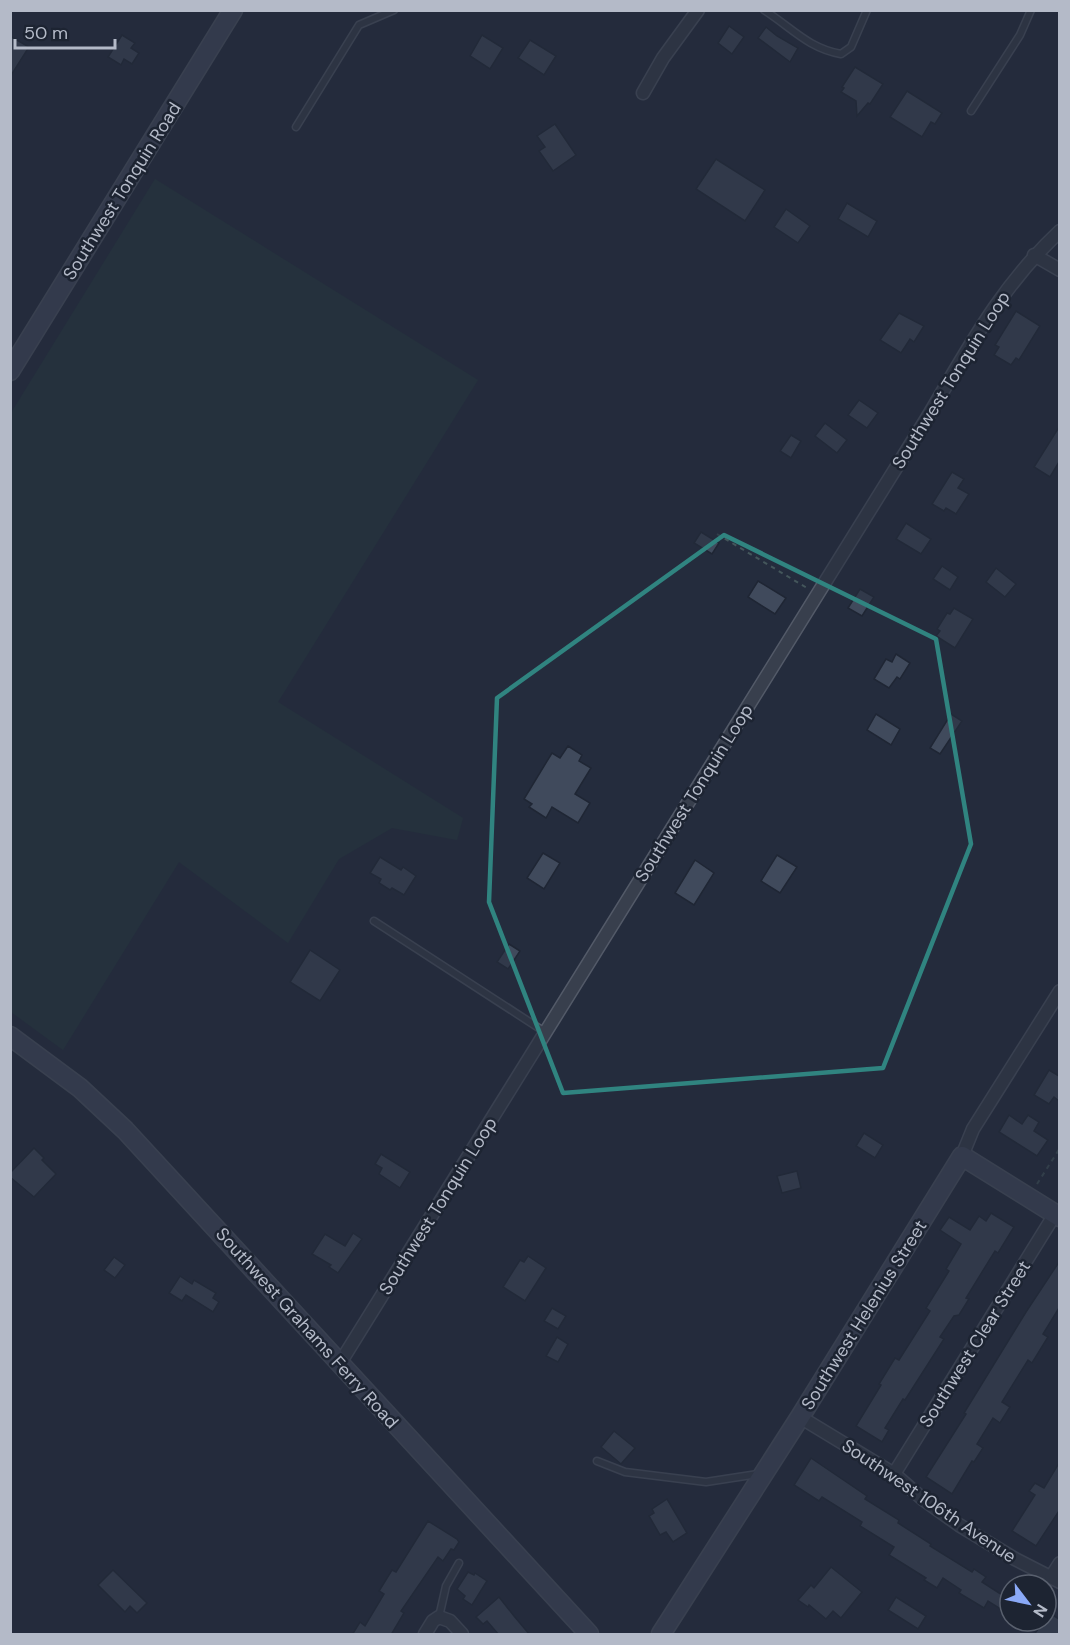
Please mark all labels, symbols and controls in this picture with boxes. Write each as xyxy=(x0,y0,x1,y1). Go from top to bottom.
scale bar xyxy=(15,12,116,50)
text: 50 m xyxy=(24,21,68,45)
street label: Southwest Tonquin Road xyxy=(57,98,187,284)
street label: Southwest Tonquin Loop xyxy=(886,287,1016,473)
street label: Southwest Tonquin Loop xyxy=(629,700,759,886)
street label: Southwest Tonquin Loop xyxy=(373,1113,503,1299)
street label: Southwest Helenius Street xyxy=(796,1216,932,1414)
street label: Southwest Grahams Ferry Road xyxy=(210,1222,404,1434)
street label: Southwest Clear Street xyxy=(914,1256,1036,1432)
street label: Southwest 106th Avenue xyxy=(837,1434,1021,1568)
north arrow xyxy=(998,1573,1058,1633)
text: N xyxy=(1028,1600,1052,1621)

